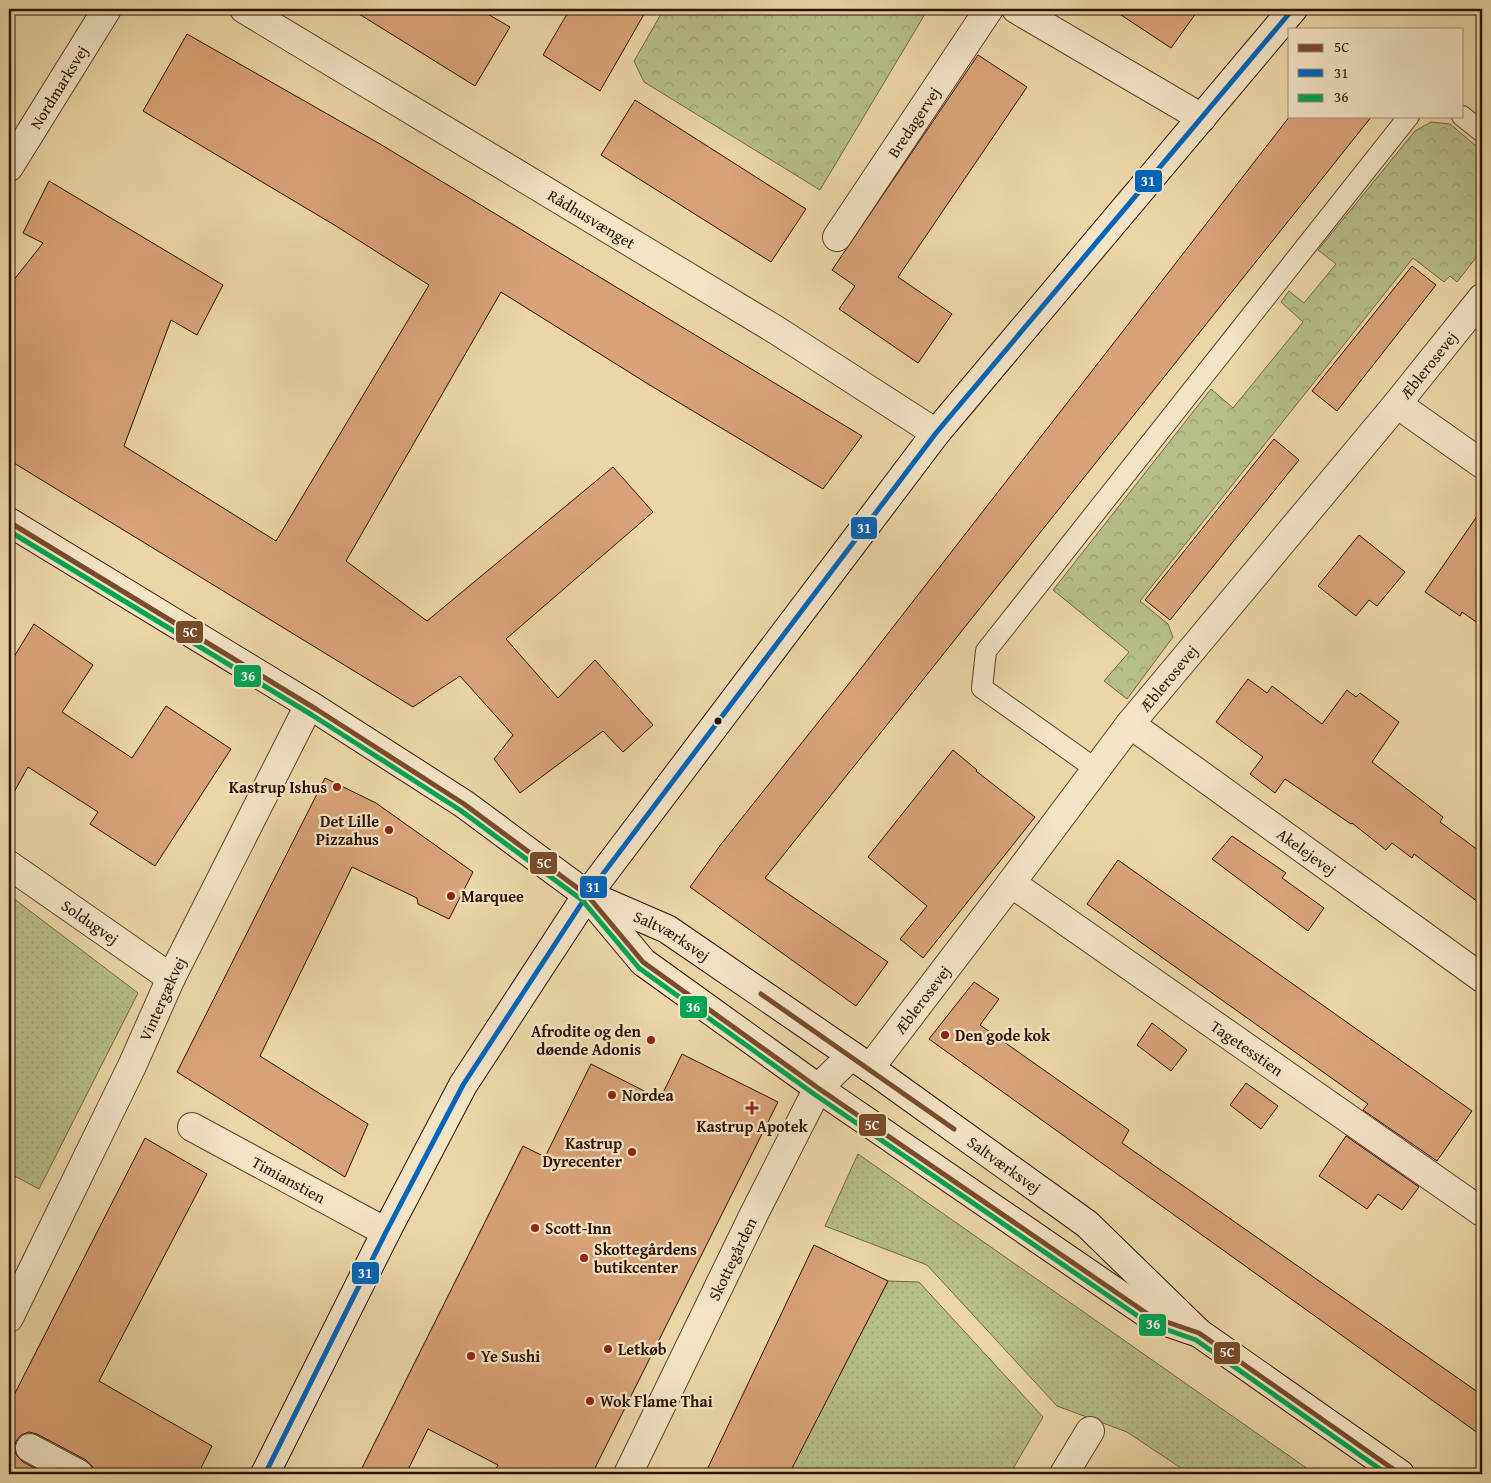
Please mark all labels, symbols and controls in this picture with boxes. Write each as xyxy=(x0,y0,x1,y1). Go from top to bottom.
legend xyxy=(1288,28,1464,118)
text: 5C xyxy=(1334,36,1349,57)
street label: Nordmarksvej xyxy=(23,41,94,134)
text: 31 xyxy=(1334,62,1348,83)
street label: Bredagervej xyxy=(881,82,946,162)
text: 36 xyxy=(1334,86,1348,107)
line badge: 31 xyxy=(1134,169,1163,193)
text: 31 xyxy=(1141,171,1155,191)
street label: Rådhusvænget xyxy=(543,183,640,255)
street label: Æblerosevej xyxy=(1394,326,1463,404)
line badge: 31 xyxy=(850,516,878,540)
text: 31 xyxy=(857,518,871,538)
line badge: 5C xyxy=(175,620,204,644)
text: 5C xyxy=(182,622,198,642)
street label: Æblerosevej xyxy=(1133,639,1203,717)
line badge: 36 xyxy=(233,664,262,688)
text: 36 xyxy=(241,666,255,686)
unlabelled marker xyxy=(713,716,723,726)
place label: Kastrup Ishus xyxy=(229,775,327,799)
marker: Kastrup Ishus xyxy=(331,781,343,793)
place label: Det Lille Pizzahus xyxy=(316,809,379,851)
street label: Akelejevej xyxy=(1272,822,1341,881)
marker: Det Lille Pizzahus xyxy=(383,824,395,836)
line badge: 5C xyxy=(529,851,558,875)
text: 5C xyxy=(536,853,552,873)
line badge: 31 xyxy=(579,875,608,899)
text: 31 xyxy=(586,877,600,897)
place label: Marquee xyxy=(461,884,524,908)
marker: Marquee xyxy=(445,890,457,902)
street label: Soldugvej xyxy=(57,893,124,950)
street label: Saltværksvej xyxy=(630,904,715,967)
street label: Vintergækvej xyxy=(133,952,192,1045)
street label: Æblerosevej xyxy=(888,960,956,1039)
line badge: 36 xyxy=(679,995,708,1019)
text: 36 xyxy=(686,997,700,1017)
street label: Tagetesstien xyxy=(1206,1014,1288,1082)
place label: Afrodite og den døende Adonis xyxy=(531,1019,642,1061)
place label: Den gode kok xyxy=(955,1023,1051,1047)
marker: Den gode kok xyxy=(939,1029,951,1041)
marker: Afrodite og den døende Adonis xyxy=(645,1034,657,1046)
place label: Nordea xyxy=(622,1083,674,1107)
marker: Nordea xyxy=(606,1089,618,1101)
marker: Kastrup Apotek xyxy=(746,1102,758,1114)
line badge: 5C xyxy=(858,1113,887,1137)
place label: Kastrup Apotek xyxy=(696,1114,809,1138)
text: 5C xyxy=(864,1115,880,1135)
street label: Saltværksvej xyxy=(963,1130,1046,1199)
place label: Kastrup Dyrecenter xyxy=(542,1131,623,1173)
marker: Kastrup Dyrecenter xyxy=(626,1146,638,1158)
street label: Timianstien xyxy=(248,1150,330,1209)
street label: Skottegården xyxy=(702,1213,763,1304)
place label: Scott-Inn xyxy=(545,1216,612,1240)
marker: Scott-Inn xyxy=(529,1222,541,1234)
place label: Skottegårdens butikcenter xyxy=(594,1237,697,1279)
marker: Skottegårdens butikcenter xyxy=(578,1252,590,1264)
line badge: 31 xyxy=(351,1261,380,1285)
text: 31 xyxy=(358,1263,372,1283)
line badge: 36 xyxy=(1138,1313,1167,1337)
text: 36 xyxy=(1146,1314,1160,1334)
place label: Letkøb xyxy=(618,1337,667,1361)
line badge: 5C xyxy=(1213,1341,1241,1365)
text: 5C xyxy=(1219,1342,1235,1362)
marker: Letkøb xyxy=(602,1343,614,1355)
place label: Ye Sushi xyxy=(481,1344,540,1368)
marker: Ye Sushi xyxy=(465,1350,477,1362)
place label: Wok Flame Thai xyxy=(600,1389,713,1413)
marker: Wok Flame Thai xyxy=(584,1395,596,1407)

